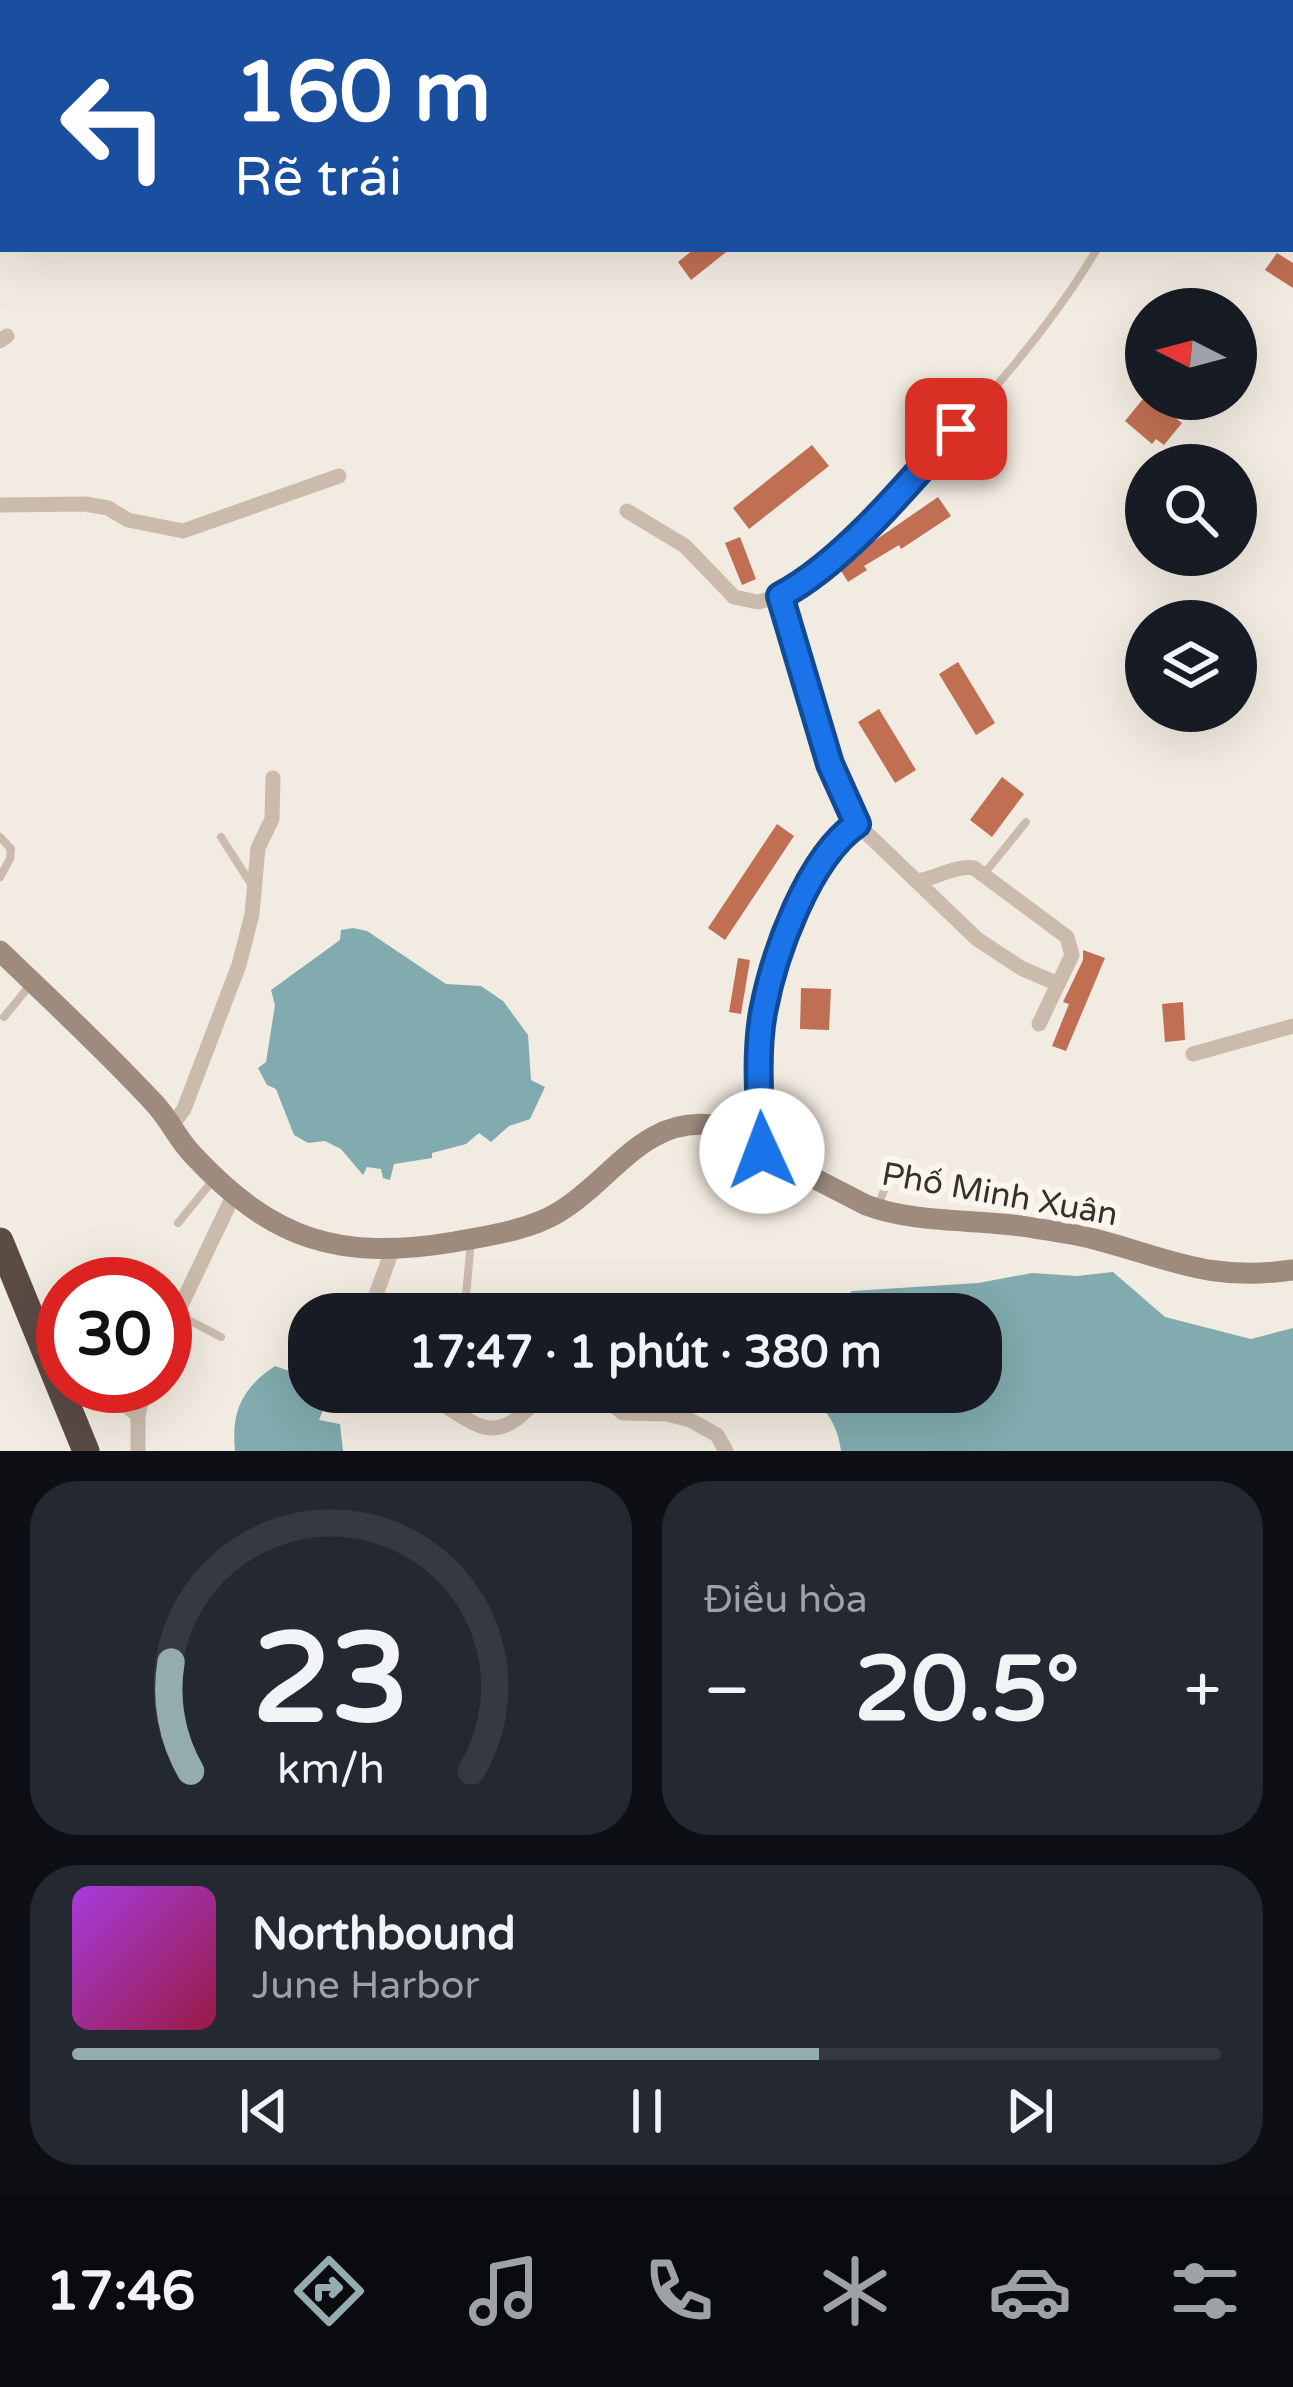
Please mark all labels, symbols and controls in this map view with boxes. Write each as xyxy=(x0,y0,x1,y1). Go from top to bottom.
text: 160 m xyxy=(234,43,491,144)
icon: left xyxy=(36,48,192,204)
text: Rẽ trái xyxy=(234,145,402,210)
north arrow xyxy=(1125,288,1257,420)
map controls xyxy=(1125,288,1257,732)
pin xyxy=(905,378,1007,480)
icon: arrive xyxy=(923,396,989,462)
button: search xyxy=(1125,444,1257,576)
button: layers xyxy=(1125,600,1257,732)
position arrow xyxy=(699,1088,825,1214)
street label: Phố Minh Xuân xyxy=(879,1155,1121,1234)
speed limit sign: 30 xyxy=(36,1257,192,1413)
text: 17:47 · 1 phút · 380 m xyxy=(409,1326,881,1380)
text: Điều hòa xyxy=(704,1576,868,1623)
text: 23 xyxy=(252,1605,409,1756)
text: 20.5° xyxy=(855,1636,1080,1745)
text: − xyxy=(704,1651,751,1731)
text: + xyxy=(1184,1651,1221,1731)
text: km/h xyxy=(277,1744,385,1795)
text: Northbound xyxy=(252,1908,516,1962)
text: June Harbor xyxy=(252,1962,479,2009)
icon: previous xyxy=(231,2078,297,2144)
icon: pause xyxy=(614,2078,680,2144)
icon: next xyxy=(997,2078,1063,2144)
icon: directions xyxy=(287,2249,371,2333)
icon: music xyxy=(462,2249,546,2333)
icon: phone xyxy=(637,2249,721,2333)
icon: climate xyxy=(813,2249,897,2333)
icon: car xyxy=(988,2249,1072,2333)
icon: filters xyxy=(1163,2249,1247,2333)
text: 17:46 xyxy=(46,2259,195,2324)

